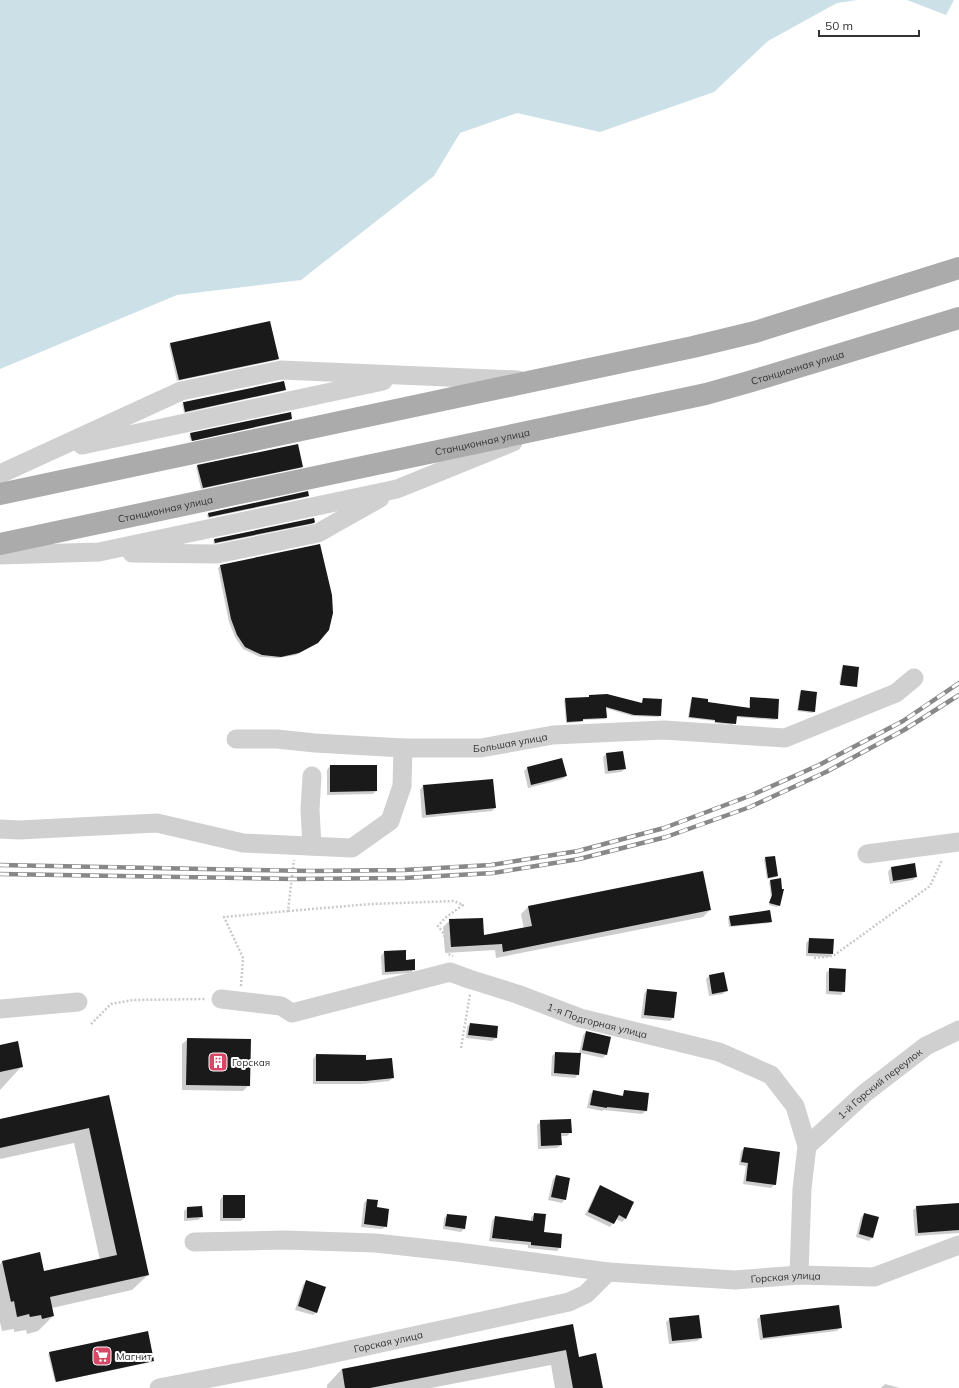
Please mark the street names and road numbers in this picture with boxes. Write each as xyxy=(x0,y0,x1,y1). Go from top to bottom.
street label: Станционная улица xyxy=(749,347,846,388)
street label: Станционная улица xyxy=(434,426,531,458)
street label: Станционная улица xyxy=(117,493,214,526)
street label: Большая улица xyxy=(473,730,549,755)
street label: 1-я Подгорная улица xyxy=(545,1000,649,1041)
street label: 1-й Горский переулок xyxy=(835,1045,925,1122)
street label: Горская улица xyxy=(750,1269,821,1286)
street label: Горская улица xyxy=(353,1328,424,1356)

